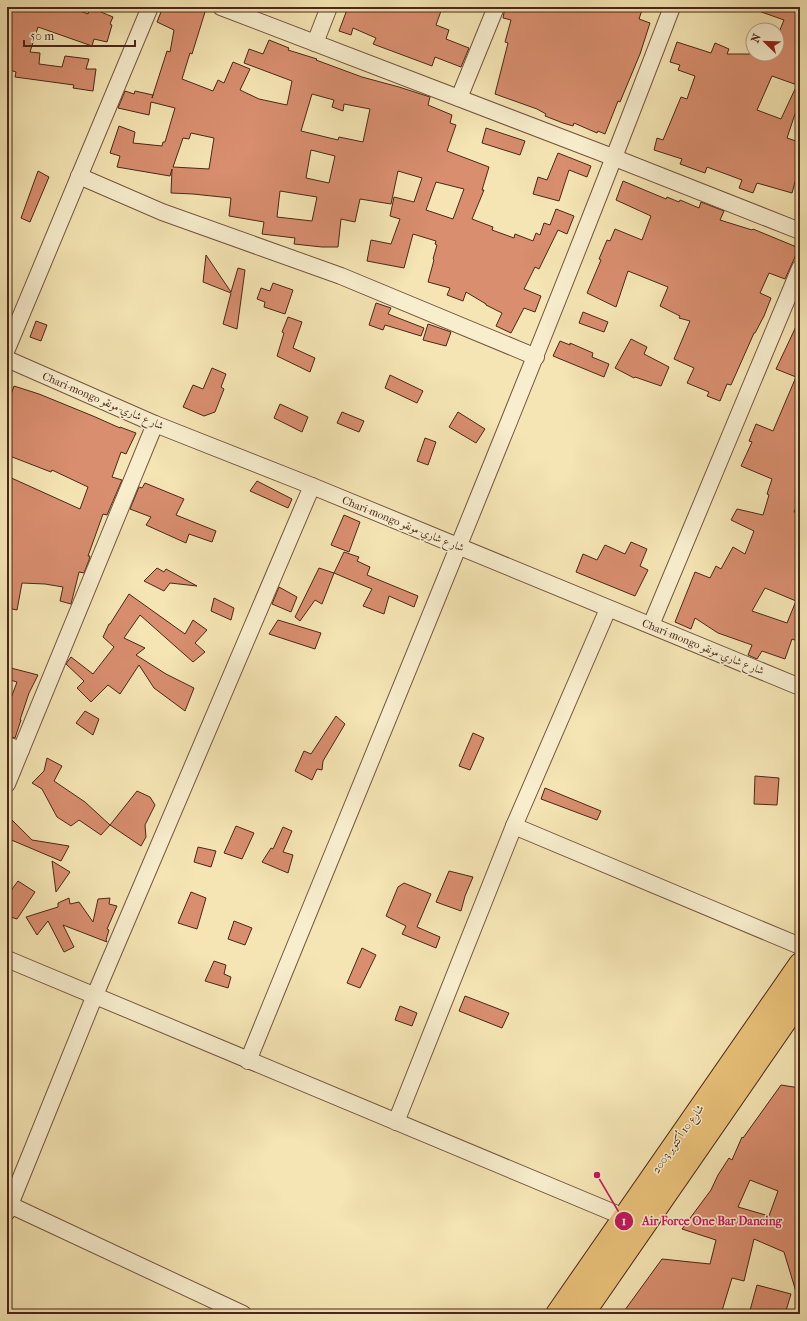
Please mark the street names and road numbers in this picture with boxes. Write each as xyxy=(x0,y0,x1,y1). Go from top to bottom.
street label: Chari-mongo شار ع شاري-مونقو xyxy=(39,370,166,435)
street label: Chari-mongo شار ع شاري-مونقو xyxy=(339,494,466,557)
street label: Chari-mongo شار ع شاري-مونقو xyxy=(639,617,766,680)
street label: شارع 10 أكتوبر 2003 xyxy=(648,1101,709,1178)

